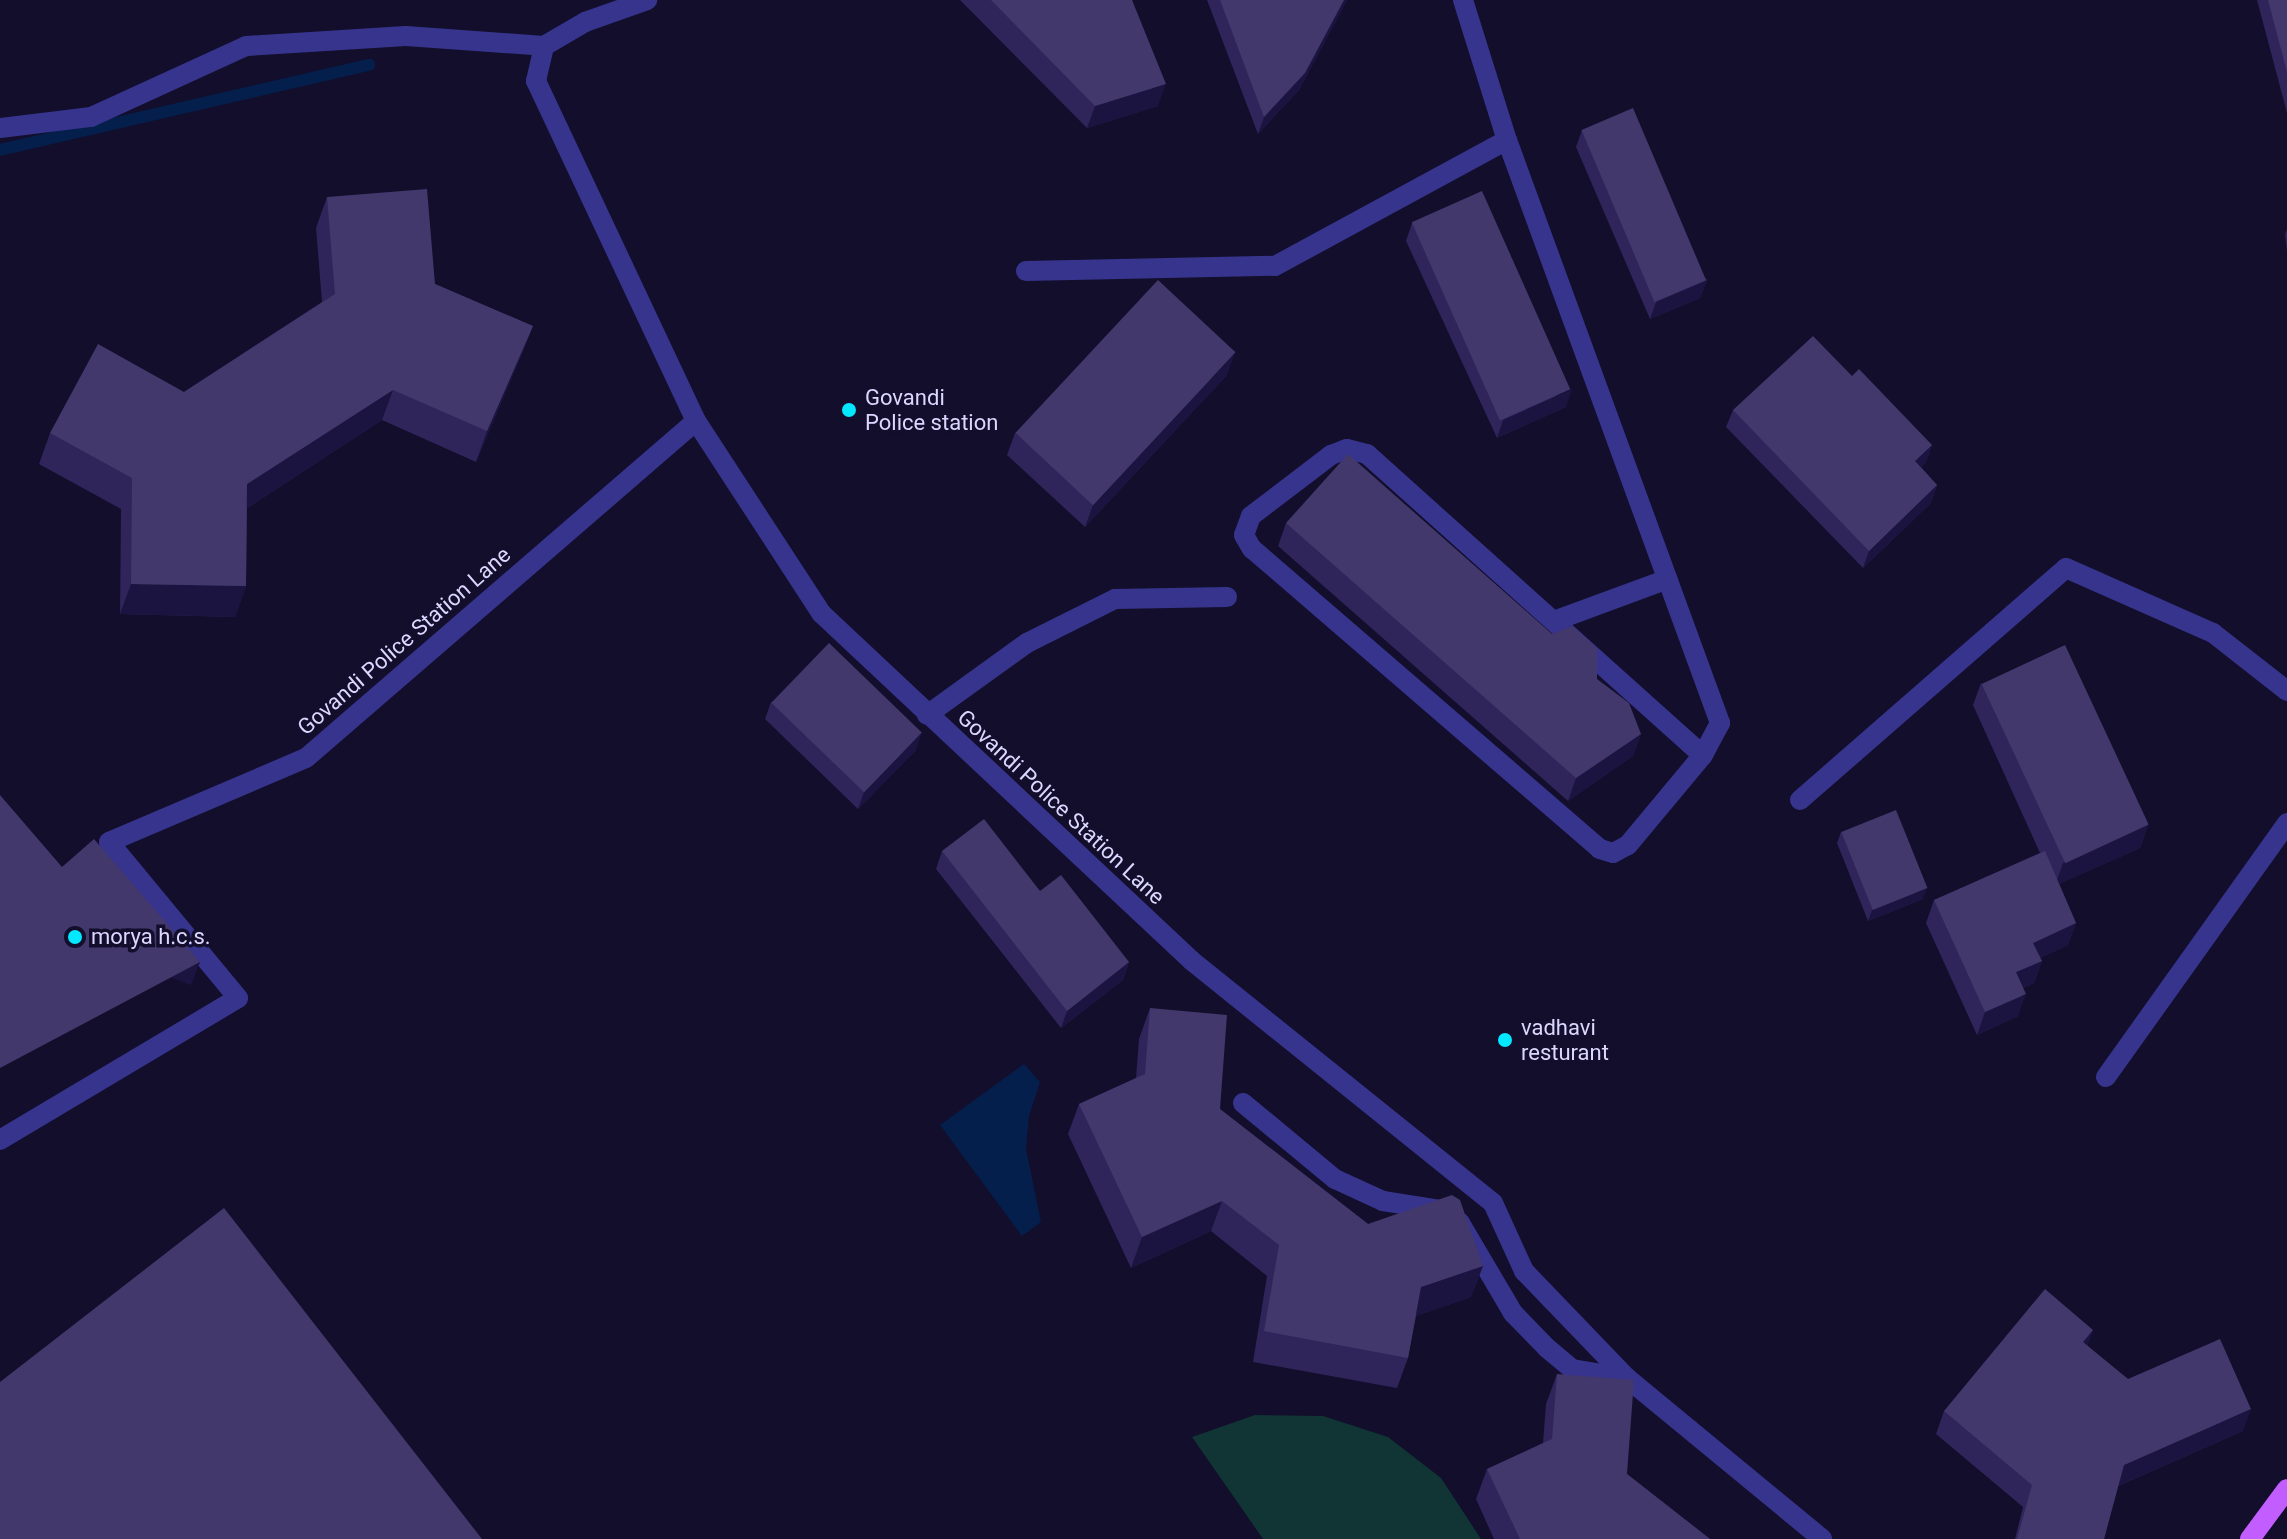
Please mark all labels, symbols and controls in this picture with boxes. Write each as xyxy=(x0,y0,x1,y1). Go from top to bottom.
place label: Govandi Police station xyxy=(865,384,998,436)
marker: Govandi Police station xyxy=(840,401,858,419)
street label: Govandi Police Station Lane xyxy=(292,541,516,741)
street label: Govandi Police Station Lane xyxy=(952,704,1170,910)
place label: morya h.c.s. xyxy=(91,924,211,950)
marker: morya h.c.s. xyxy=(66,928,84,946)
place label: vadhavi resturant xyxy=(1521,1014,1609,1066)
marker: vadhavi resturant xyxy=(1496,1031,1514,1049)

